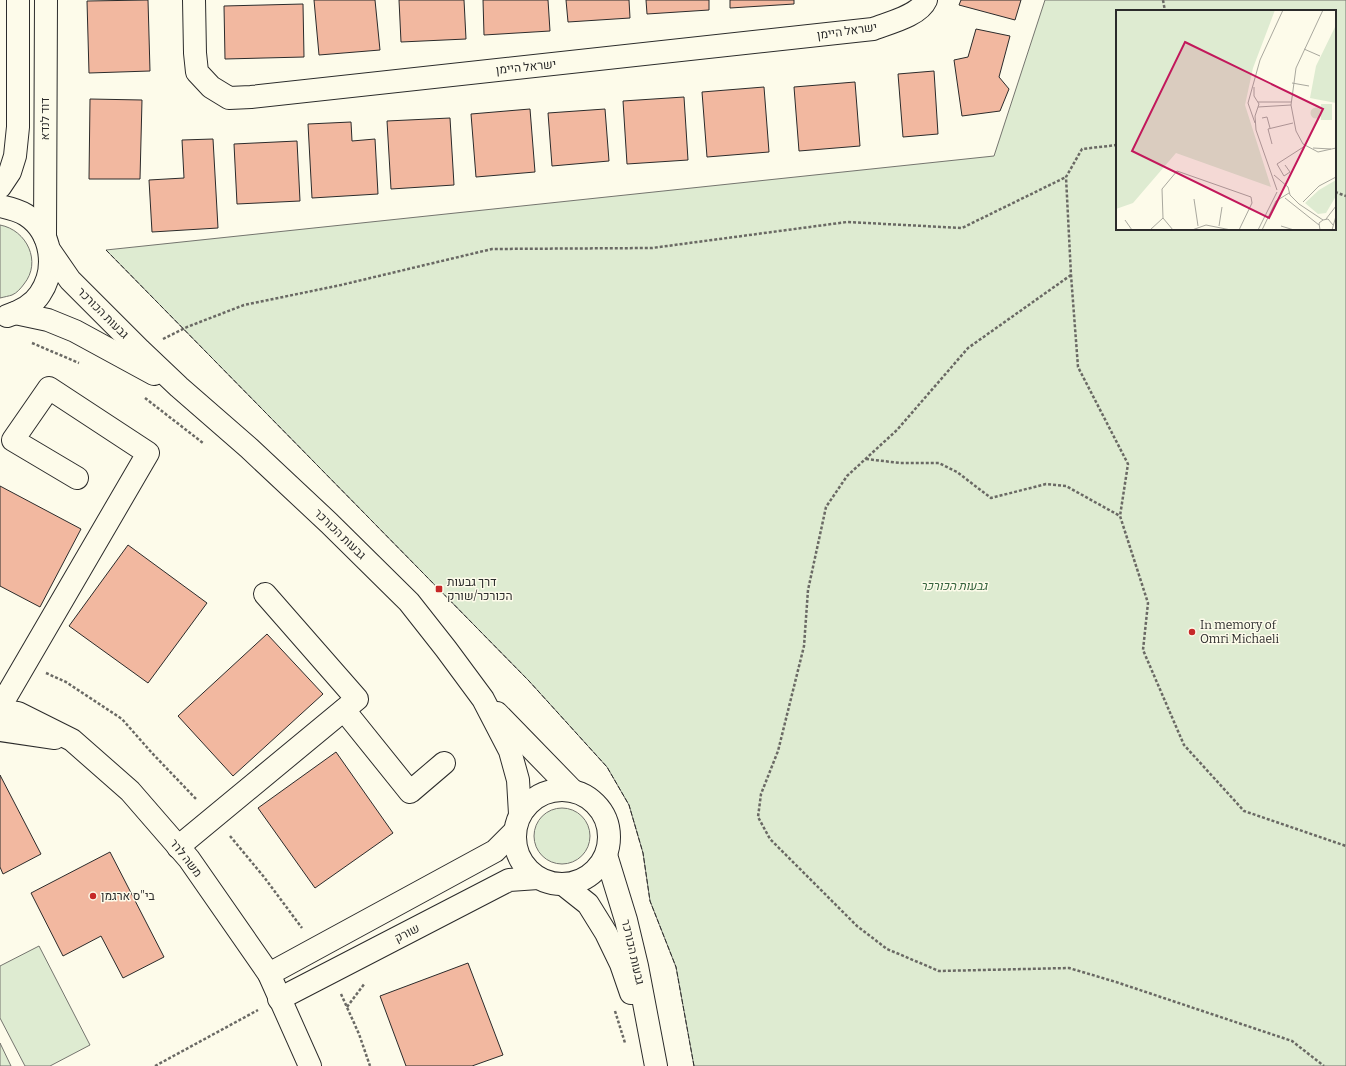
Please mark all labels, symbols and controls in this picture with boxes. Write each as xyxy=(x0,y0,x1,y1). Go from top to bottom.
inset map xyxy=(1116,10,1336,230)
street label: ישראל היימן xyxy=(816,20,878,42)
street label: ישראל היימן xyxy=(495,57,557,77)
street label: דוד לנדא xyxy=(38,98,52,140)
street label: גבעות הכורכר xyxy=(74,284,132,342)
street label: גבעות הכורכר xyxy=(311,506,369,562)
place label: דרך גבעות הכורכר/שורק xyxy=(447,575,512,603)
park label: גבעות הכורכר xyxy=(921,579,989,593)
marker: דרך גבעות הכורכר/שורק xyxy=(434,584,444,594)
place label: In memory of Omri Michaeli xyxy=(1200,618,1280,646)
marker: In memory of Omri Michaeli xyxy=(1187,627,1197,637)
street label: משה לרר xyxy=(167,836,205,880)
place label: בי"ס ארגמן xyxy=(101,889,156,903)
marker: בי"ס ארגמן xyxy=(88,891,98,901)
street label: גבעות הכורכר xyxy=(619,918,647,986)
street label: שורק xyxy=(392,921,422,945)

